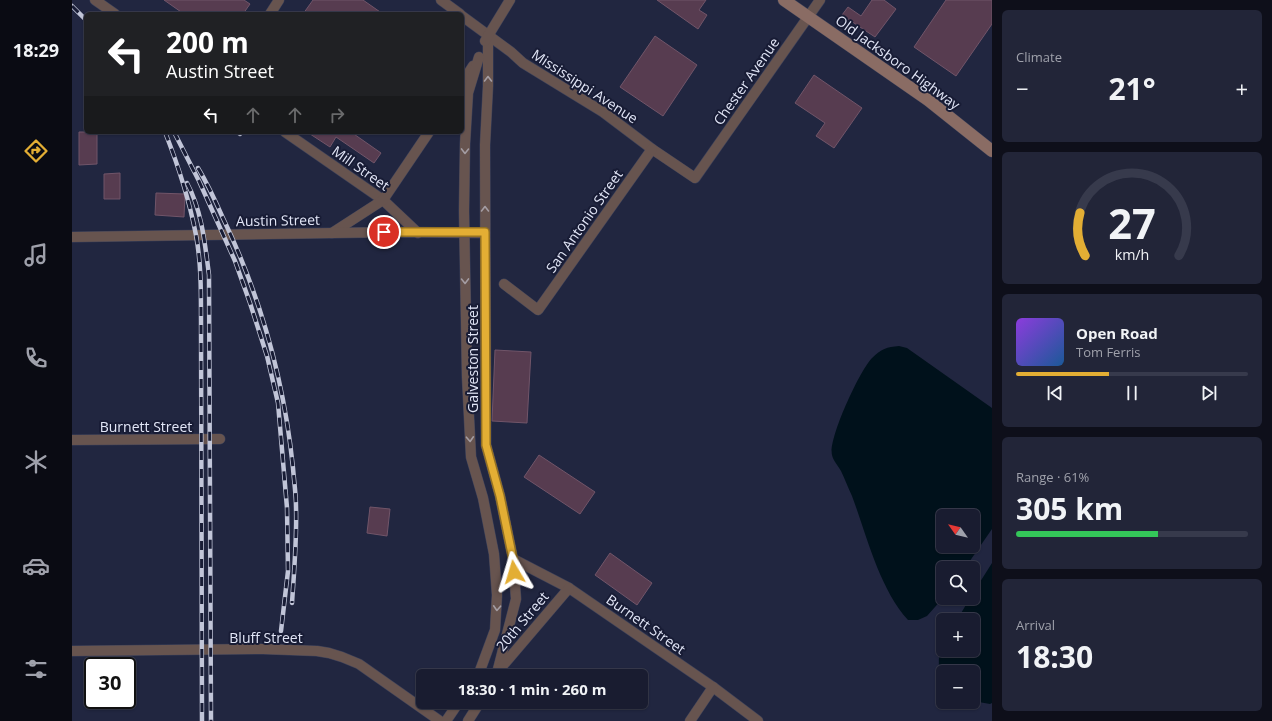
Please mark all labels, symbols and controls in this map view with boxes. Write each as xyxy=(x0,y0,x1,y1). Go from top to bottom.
street label: Old Jacksboro Highway xyxy=(832,10,965,114)
text: 200 m xyxy=(166,23,249,61)
icon: left xyxy=(100,28,152,80)
street label: Chester Avenue xyxy=(709,33,783,129)
text: 18:29 xyxy=(13,38,59,62)
street label: Mississippi Avenue xyxy=(528,45,642,128)
text: Climate xyxy=(1016,48,1062,66)
text: Austin Street xyxy=(166,59,274,83)
text: 21° xyxy=(1108,68,1156,109)
text: − xyxy=(1016,73,1029,103)
text: + xyxy=(1235,73,1248,103)
one-way arrow xyxy=(484,76,492,82)
icon: left xyxy=(200,104,222,126)
icon: ahead xyxy=(242,104,264,126)
icon: ahead xyxy=(284,104,306,126)
icon: right xyxy=(326,104,348,126)
icon: directions xyxy=(22,137,50,165)
street label: Mill Street xyxy=(329,141,393,195)
one-way arrow xyxy=(461,148,469,154)
street label: San Antonio Street xyxy=(541,166,627,276)
text: 27 xyxy=(1108,195,1156,251)
one-way arrow xyxy=(481,206,489,212)
street label: Austin Street xyxy=(236,210,320,230)
pin xyxy=(367,215,401,249)
icon: arrive xyxy=(373,221,395,243)
icon: music xyxy=(22,241,50,269)
text: km/h xyxy=(1115,245,1149,264)
one-way arrow xyxy=(461,278,469,284)
street label: Galveston Street xyxy=(463,305,482,413)
text: Open Road xyxy=(1076,323,1158,343)
text: Tom Ferris xyxy=(1076,343,1141,361)
icon: phone xyxy=(22,344,50,372)
icon: previous xyxy=(1044,382,1066,404)
icon: pause xyxy=(1121,382,1143,404)
icon: next xyxy=(1198,382,1220,404)
street label: Burnett Street xyxy=(100,417,192,436)
one-way arrow xyxy=(465,436,474,442)
icon: climate xyxy=(22,448,50,476)
text: Range · 61% xyxy=(1016,468,1089,486)
text: 305 km xyxy=(1016,488,1123,529)
north arrow xyxy=(936,509,980,553)
map controls xyxy=(936,509,980,709)
position arrow xyxy=(493,551,535,593)
icon: car xyxy=(22,552,50,580)
button: search xyxy=(936,561,980,605)
street label: 20th Street xyxy=(491,587,553,655)
street label: Burnett Street xyxy=(603,590,689,658)
one-way arrow xyxy=(492,605,501,611)
button: + xyxy=(936,613,980,657)
text: Arrival xyxy=(1016,616,1055,634)
street label: Bluff Street xyxy=(229,628,303,647)
text: 18:30 xyxy=(1016,636,1093,677)
icon: filters xyxy=(22,655,50,683)
speed limit sign: 30 xyxy=(84,657,136,709)
button: − xyxy=(936,665,980,709)
text: 18:30 · 1 min · 260 m xyxy=(458,679,606,699)

